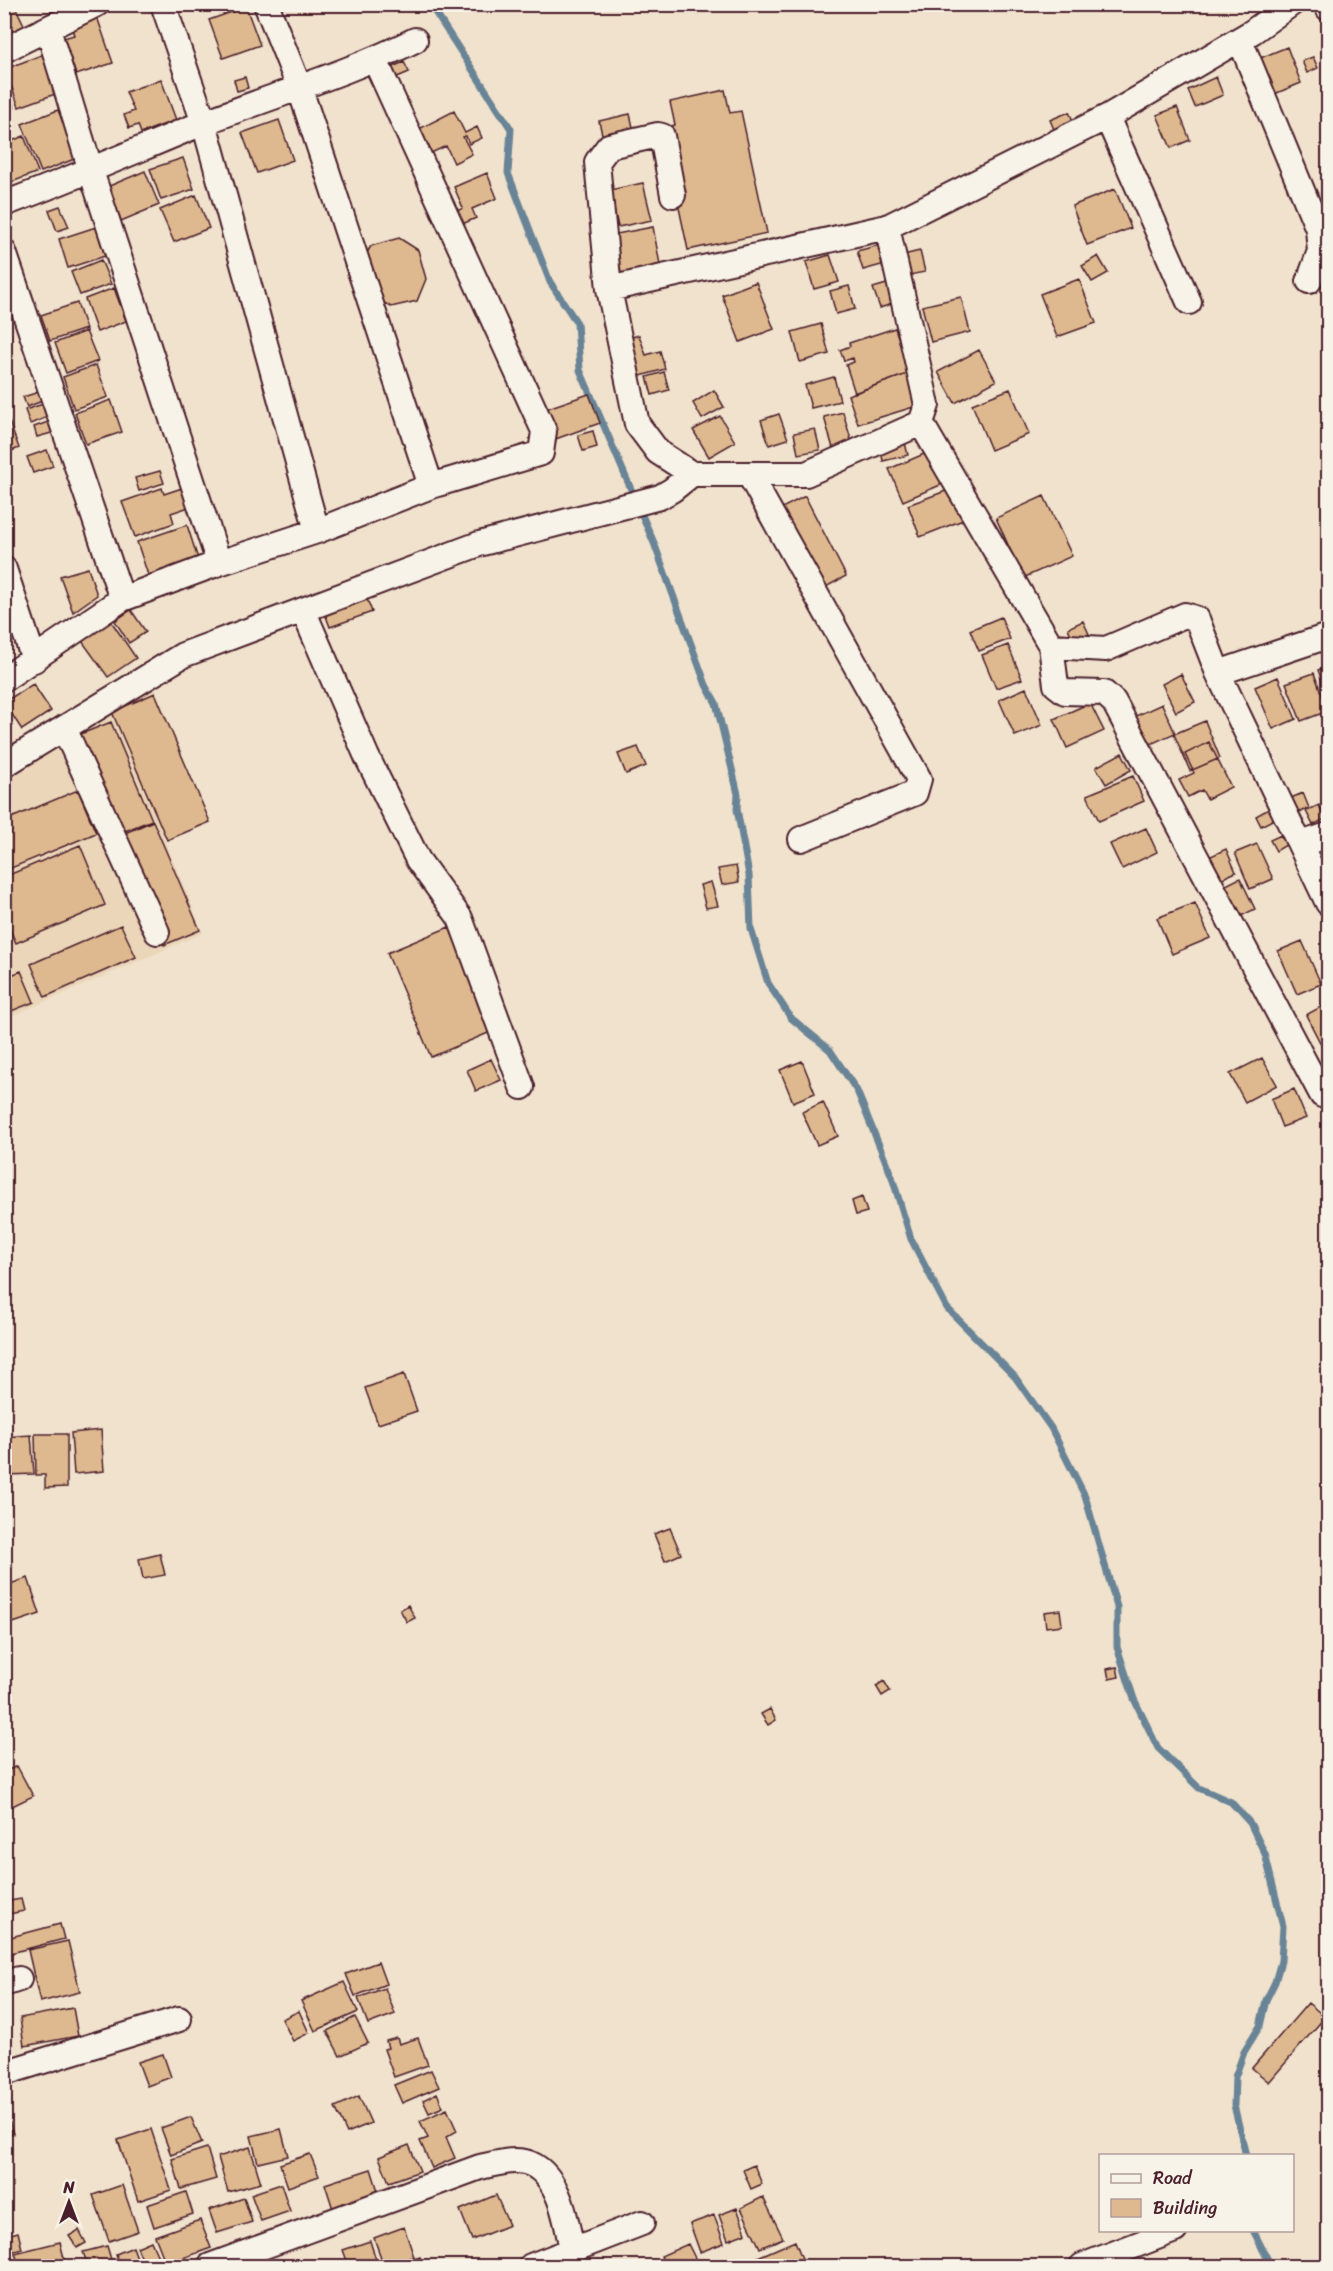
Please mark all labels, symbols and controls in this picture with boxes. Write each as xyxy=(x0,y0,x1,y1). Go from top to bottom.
legend xyxy=(1099,2154,1294,2232)
text: Road xyxy=(1153,2162,1193,2194)
north arrow xyxy=(39,2172,99,2232)
text: N xyxy=(62,2173,75,2202)
text: Building xyxy=(1153,2192,1217,2224)

